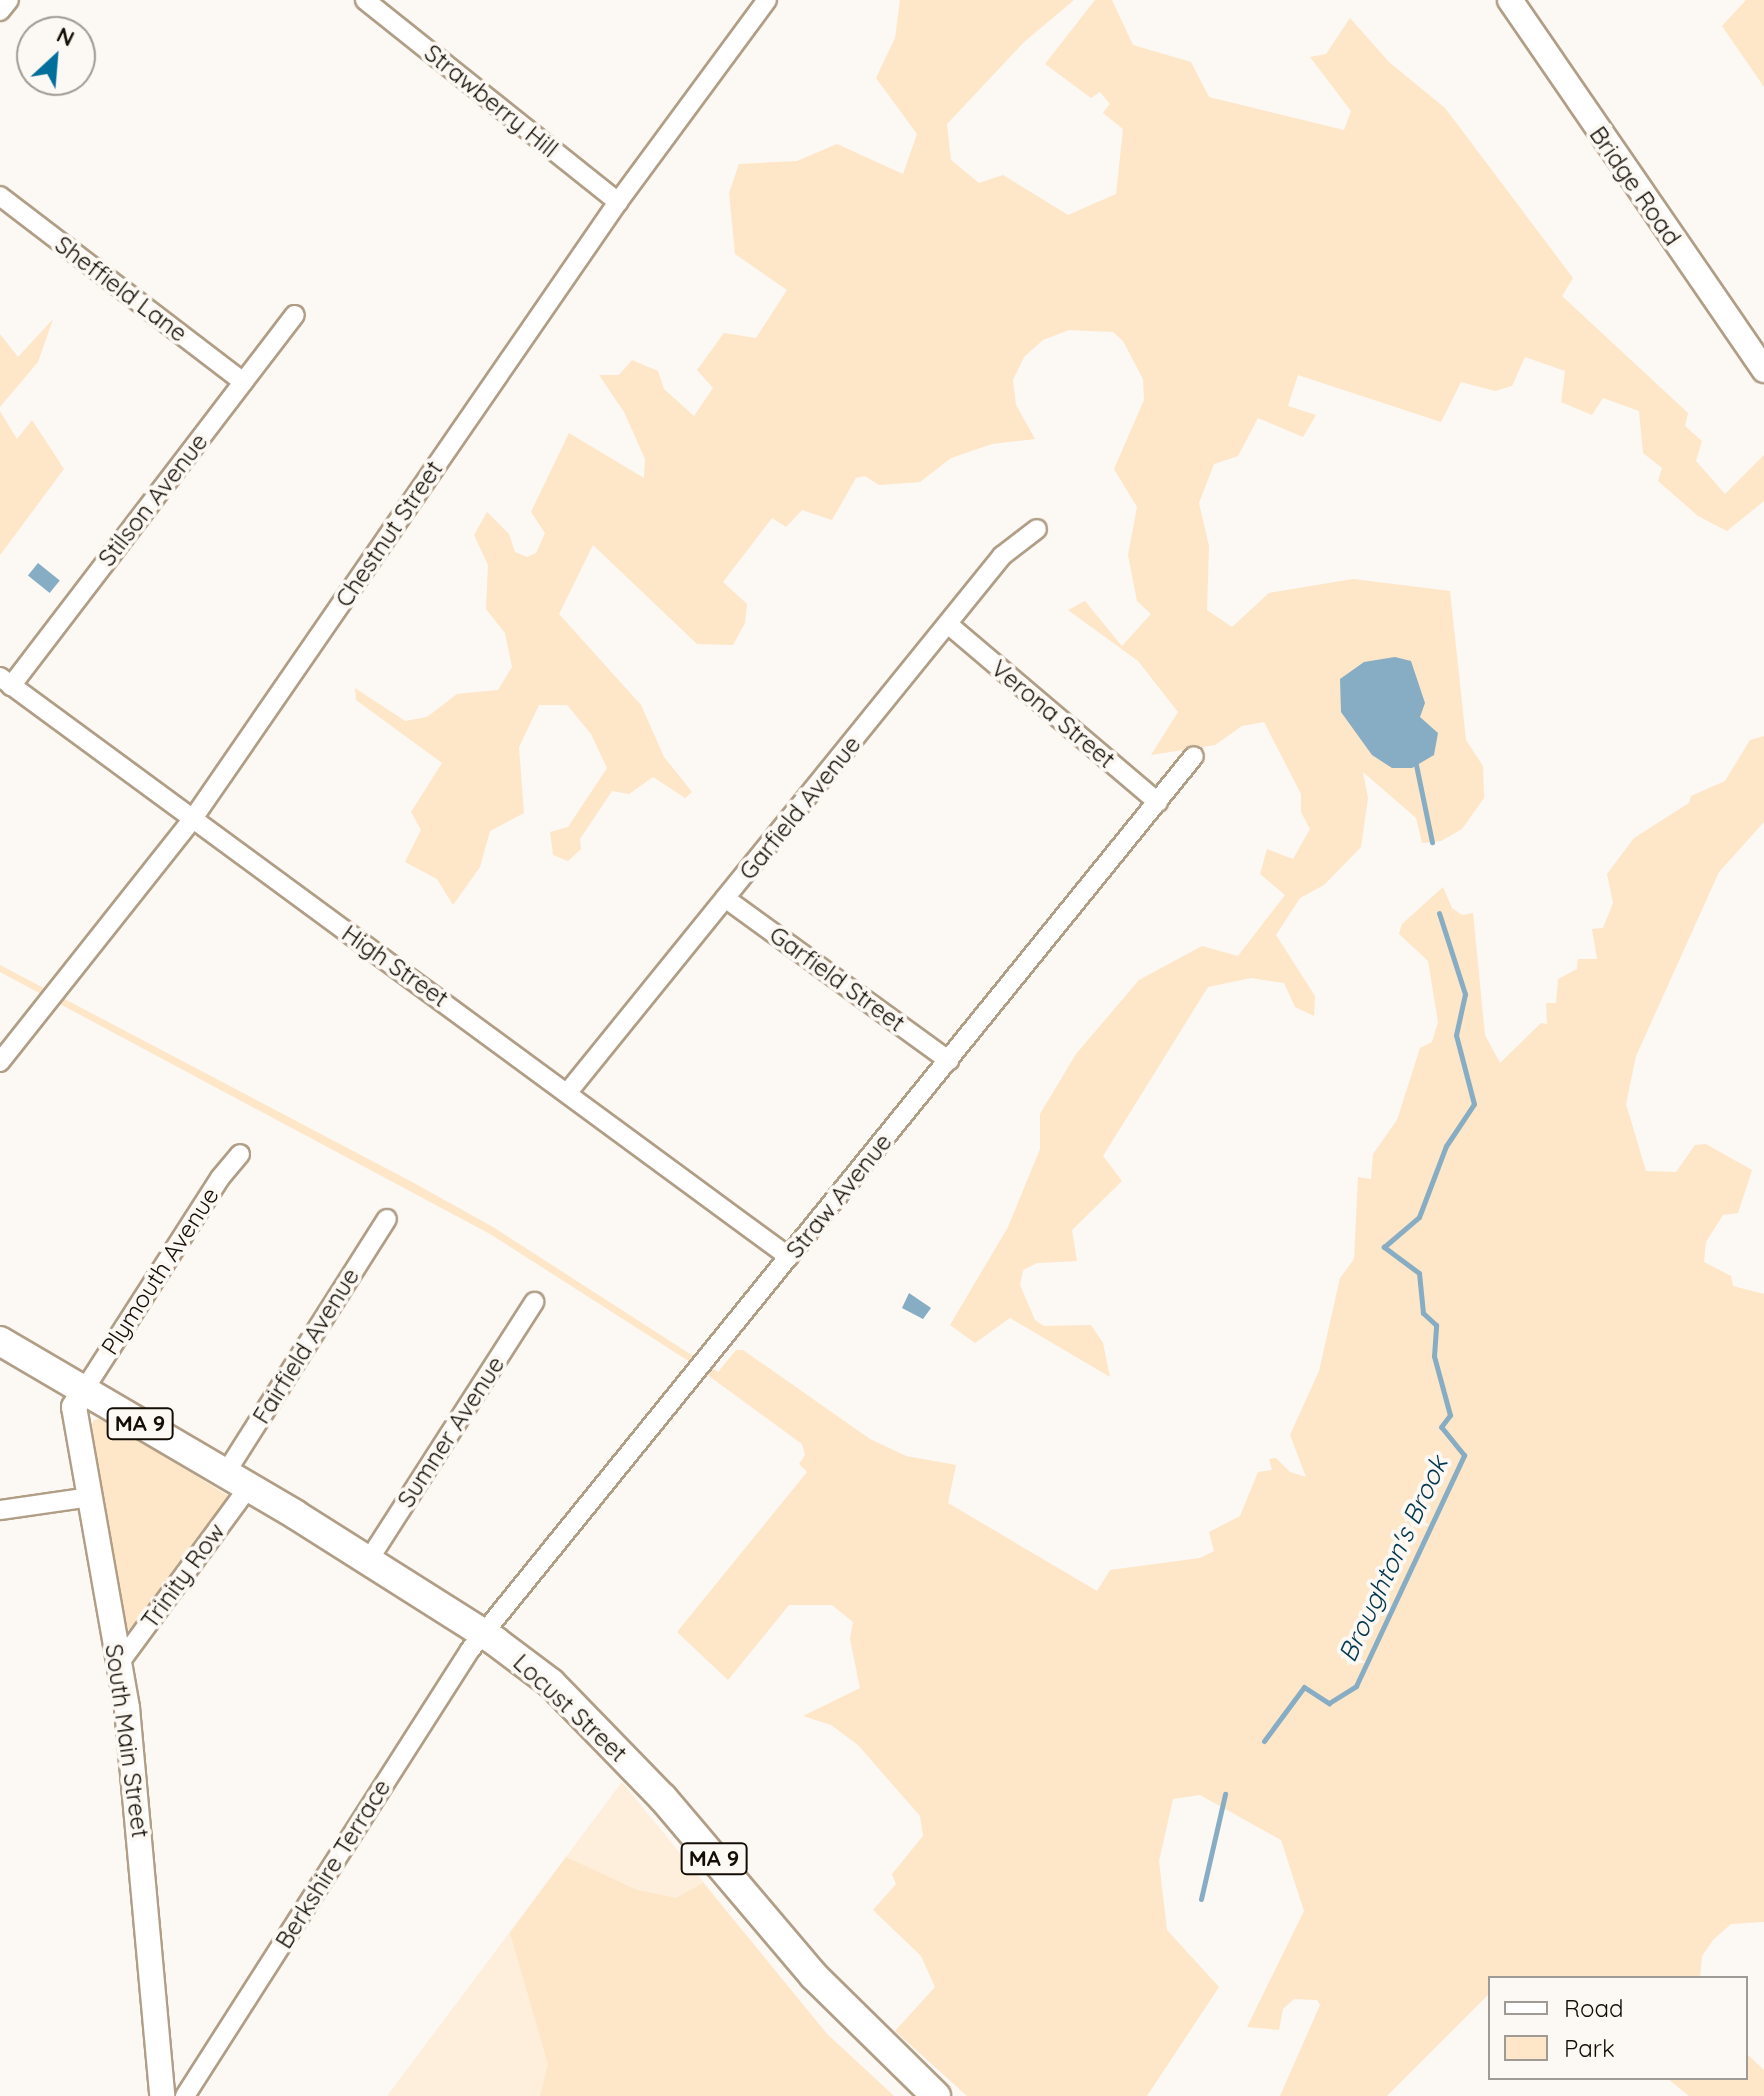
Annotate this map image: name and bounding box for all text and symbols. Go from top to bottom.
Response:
north arrow [16,16,96,96]
text: N [52,20,79,52]
street label: Strawberry Hill [419,38,563,164]
street label: Bridge Road [1583,121,1687,251]
street label: Sheffield Lane [49,230,193,348]
street label: Stilson Avenue [92,428,214,572]
street label: Chestnut Street [330,455,448,613]
street label: Verona Street [985,654,1121,774]
street label: Garfield Avenue [733,730,867,886]
street label: High Street [336,919,454,1013]
street label: Garfield Street [764,920,910,1038]
street label: Straw Avenue [780,1128,898,1264]
street label: Plymouth Avenue [95,1182,225,1360]
street label: Fairfield Avenue [247,1263,365,1429]
street label: Sumner Avenue [391,1351,511,1513]
road number: MA 9 [106,1406,174,1442]
water label: Broughton's Brook [1332,1451,1454,1667]
street label: Trinity Row [135,1518,231,1634]
street label: South Main Street [99,1642,155,1840]
street label: Locust Street [507,1648,633,1768]
street label: Berkshire Terrace [269,1774,397,1954]
road number: MA 9 [680,1841,748,1877]
legend [1488,1976,1748,2080]
text: Road [1564,1993,1624,2023]
text: Park [1564,2033,1615,2063]

